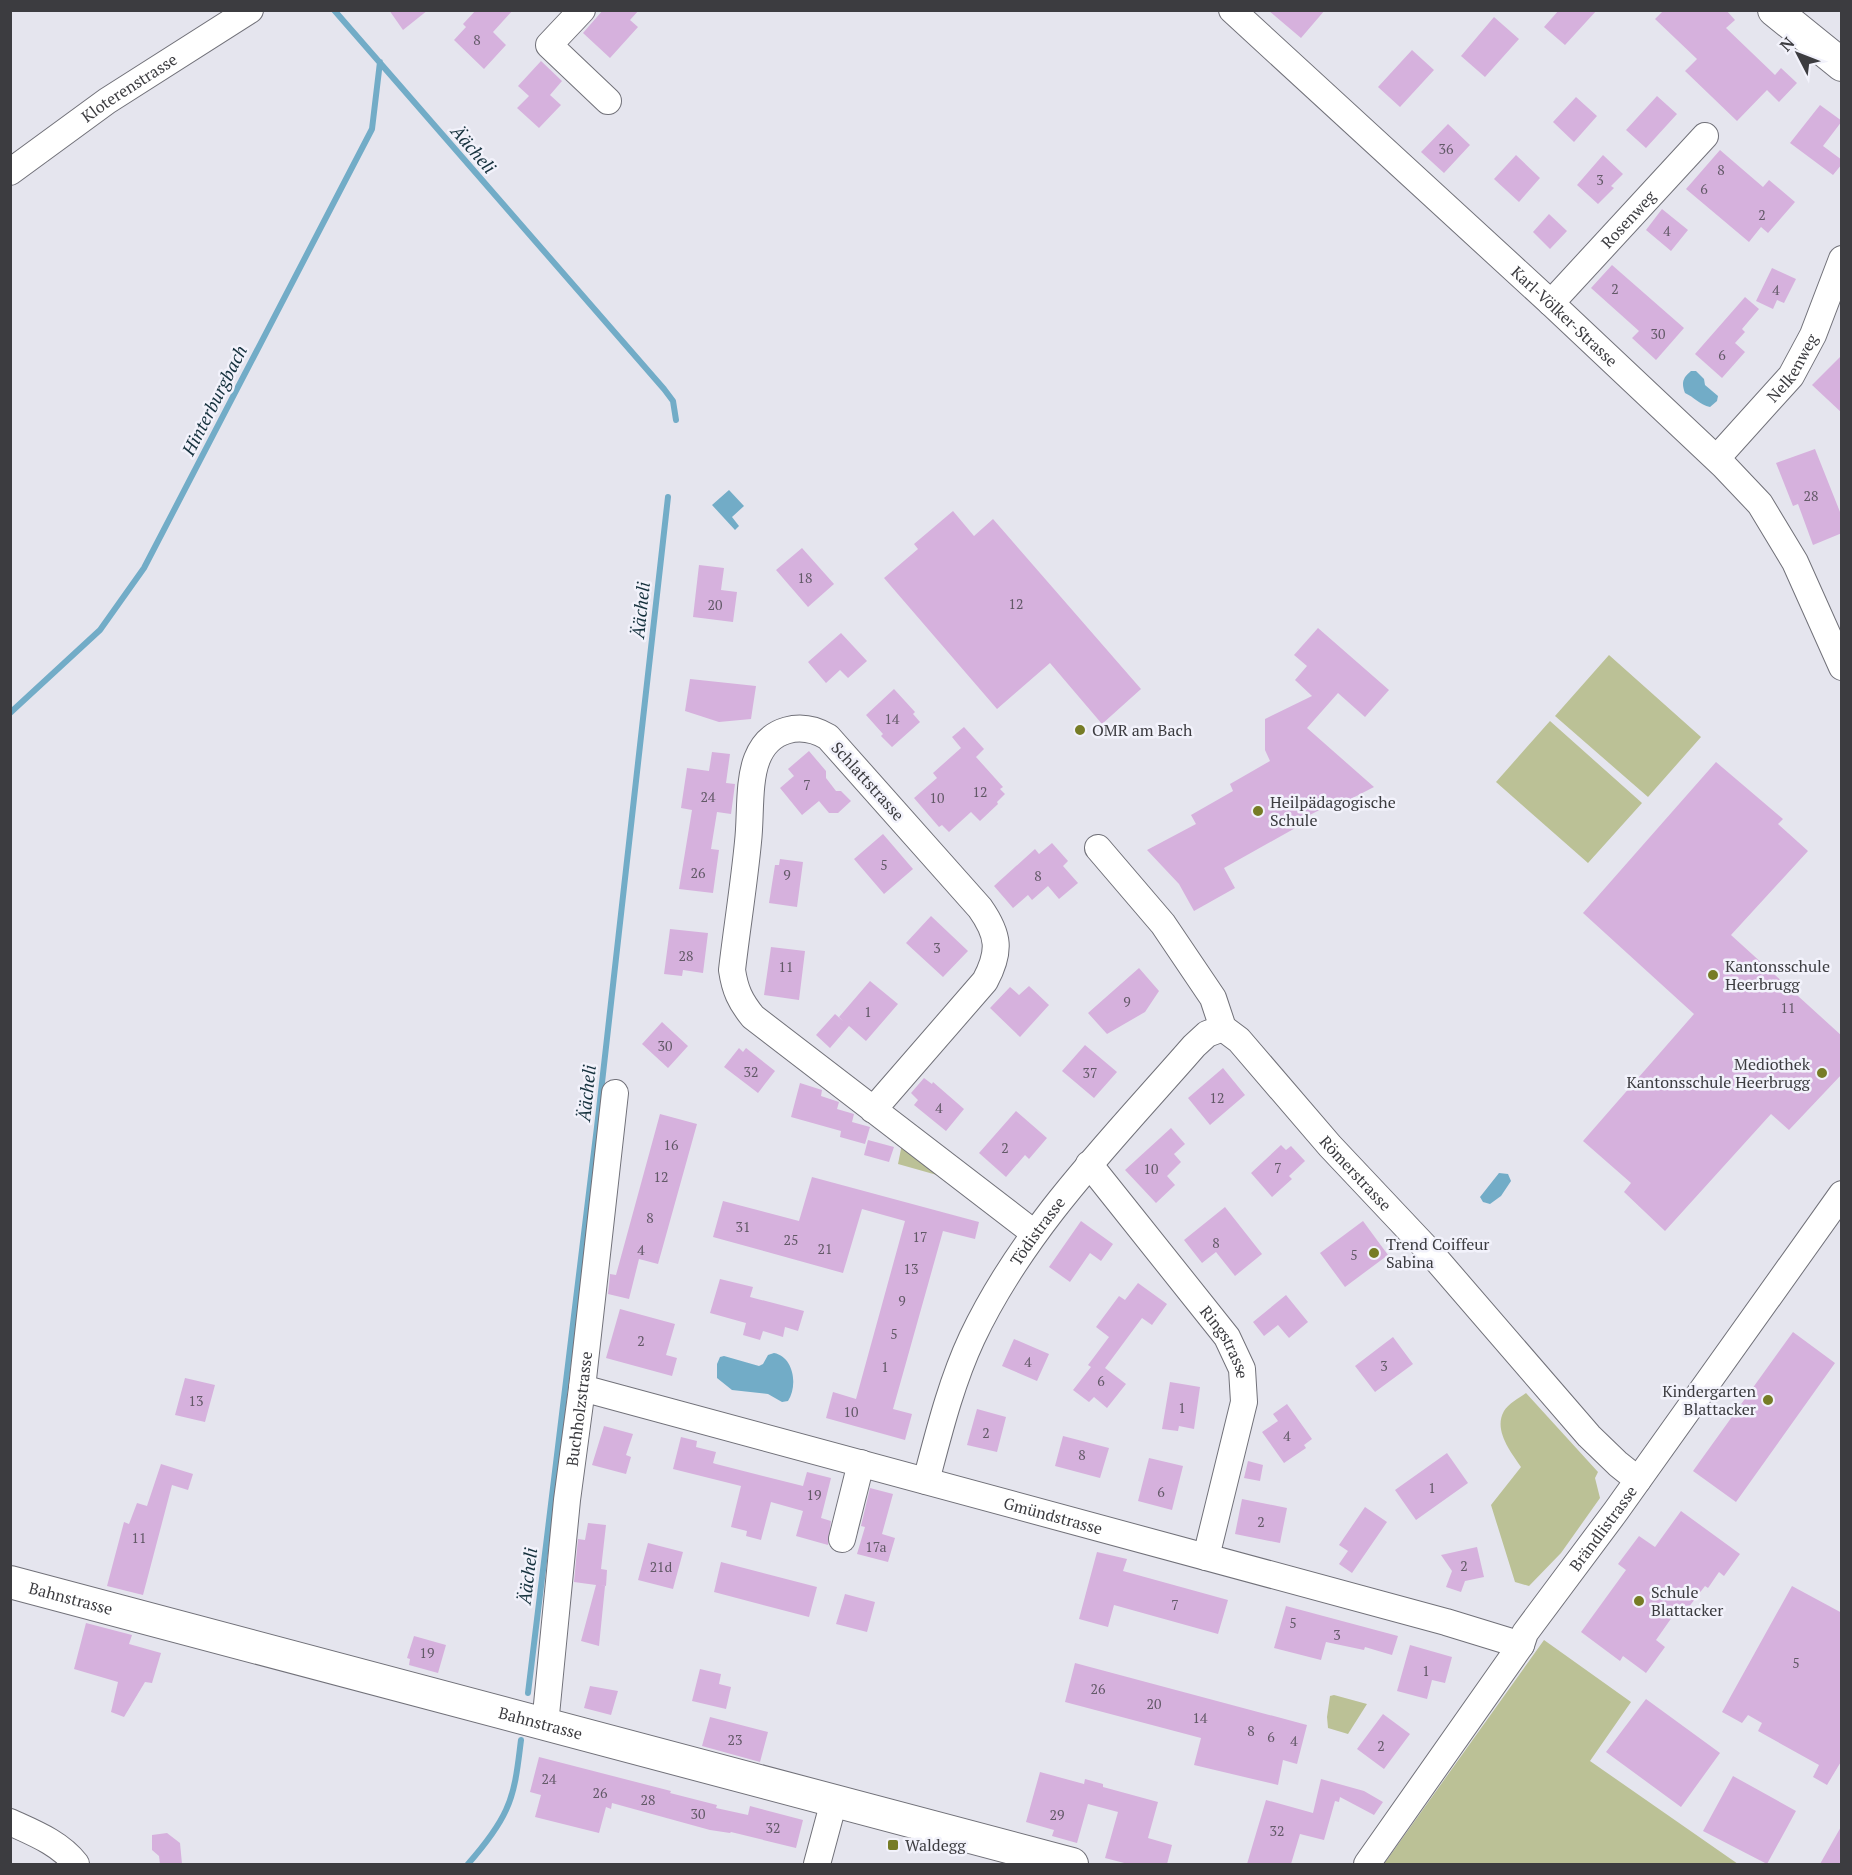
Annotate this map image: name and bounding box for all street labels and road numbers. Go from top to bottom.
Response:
street label: Kloterenstrasse [77,48,181,127]
street label: Rosenweg [1596,185,1661,253]
street label: Karl-Völker-Strasse [1507,261,1623,371]
street label: Nelkenweg [1762,329,1823,407]
street label: Schlattstrasse [827,737,909,825]
street label: Römerstrasse [1315,1131,1397,1216]
street label: Tödistrasse [1005,1192,1070,1270]
street label: Ringstrasse [1195,1301,1254,1379]
street label: Buchholzstrasse [561,1350,597,1468]
street label: Brändlistrasse [1564,1481,1642,1575]
street label: Gmündstrasse [1001,1492,1105,1539]
street label: Bahnstrasse [27,1577,115,1620]
street label: Bahnstrasse [496,1701,585,1745]

